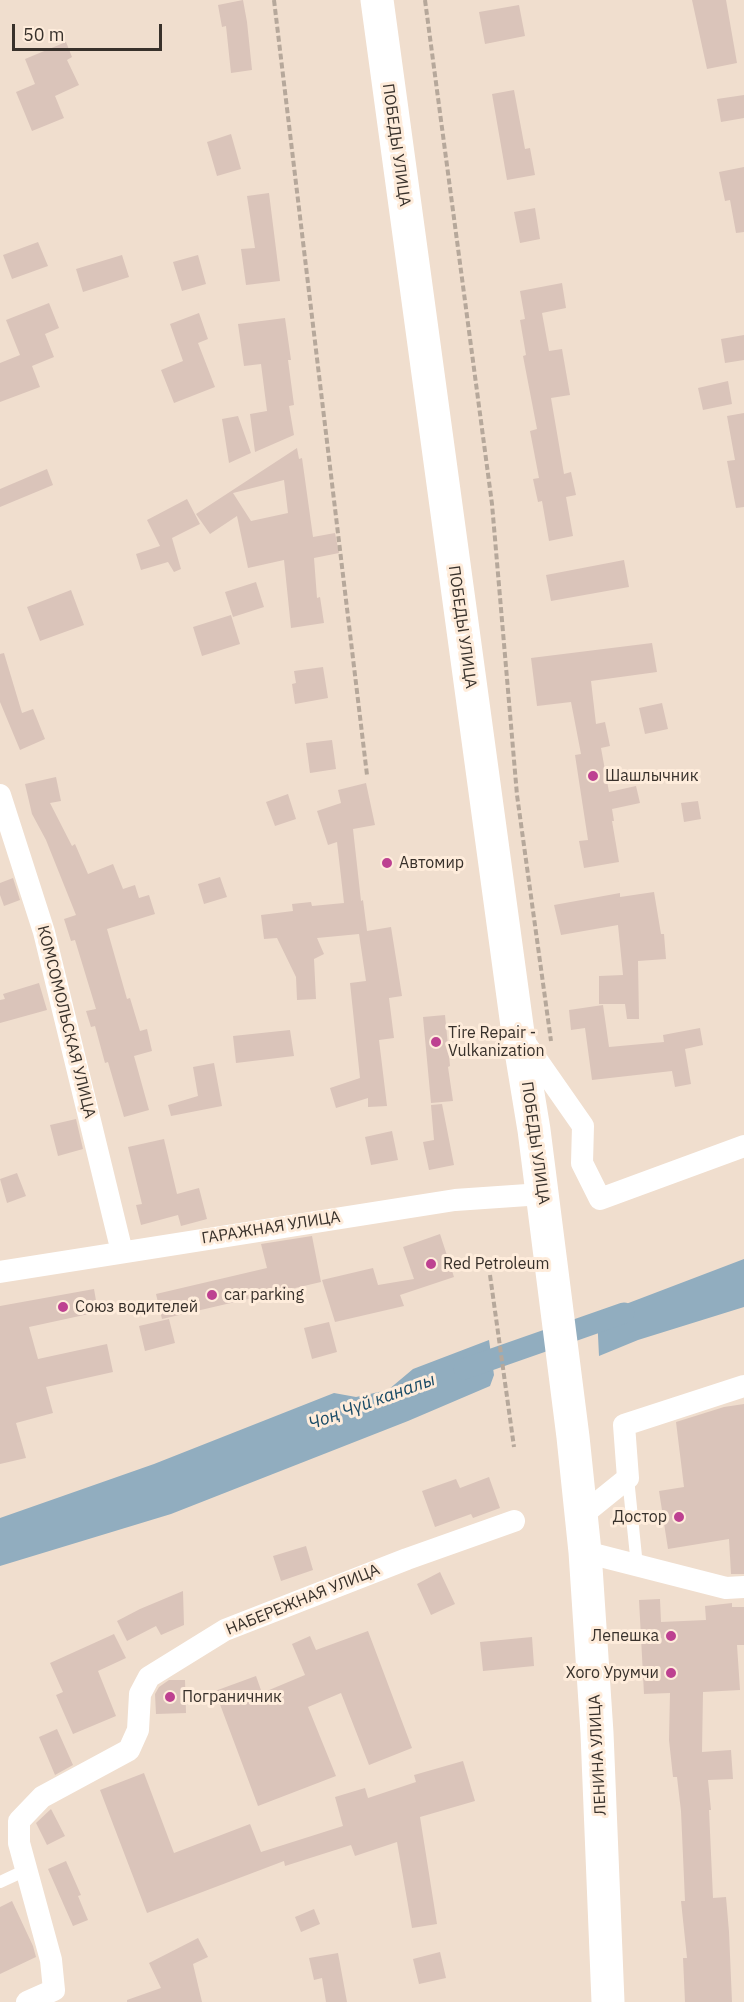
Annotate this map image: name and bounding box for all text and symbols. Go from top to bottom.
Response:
scale bar [15,12,165,50]
text: 50 m [23,23,65,46]
street label: ПОБЕДЫ УЛИЦА [378,82,414,208]
street label: ПОБЕДЫ УЛИЦА [444,564,480,690]
place label: Шашлычник [605,766,698,786]
marker: Шашлычник [586,769,600,783]
place label: Автомир [399,853,464,873]
marker: Автомир [380,856,394,870]
street label: КОМСОМОЛЬСКАЯ УЛИЦА [33,923,99,1121]
place label: Tire Repair - Vulkanization [448,1023,544,1061]
marker: Tire Repair - Vulkanization [429,1035,443,1049]
street label: ПОБЕДЫ УЛИЦА [517,1080,553,1206]
street label: ГАРАЖНАЯ УЛИЦА [200,1208,342,1248]
place label: Red Petroleum [443,1254,550,1274]
marker: Red Petroleum [424,1257,438,1271]
place label: car parking [224,1285,304,1305]
marker: car parking [205,1288,219,1302]
place label: Союз водителей [75,1297,198,1317]
marker: Союз водителей [56,1300,70,1314]
water label: Чоң Чүй каналы [306,1369,438,1435]
place label: Достор [613,1507,667,1527]
marker: Достор [672,1510,686,1524]
street label: НАБЕРЕЖНАЯ УЛИЦА [223,1560,383,1640]
place label: Лепешка [591,1626,659,1646]
marker: Лепешка [664,1629,678,1643]
place label: Хого Урумчи [566,1663,659,1683]
marker: Хого Урумчи [664,1666,678,1680]
place label: Пограничник [182,1687,282,1707]
marker: Пограничник [163,1690,177,1704]
street label: ЛЕНИНА УЛИЦА [585,1694,611,1816]

